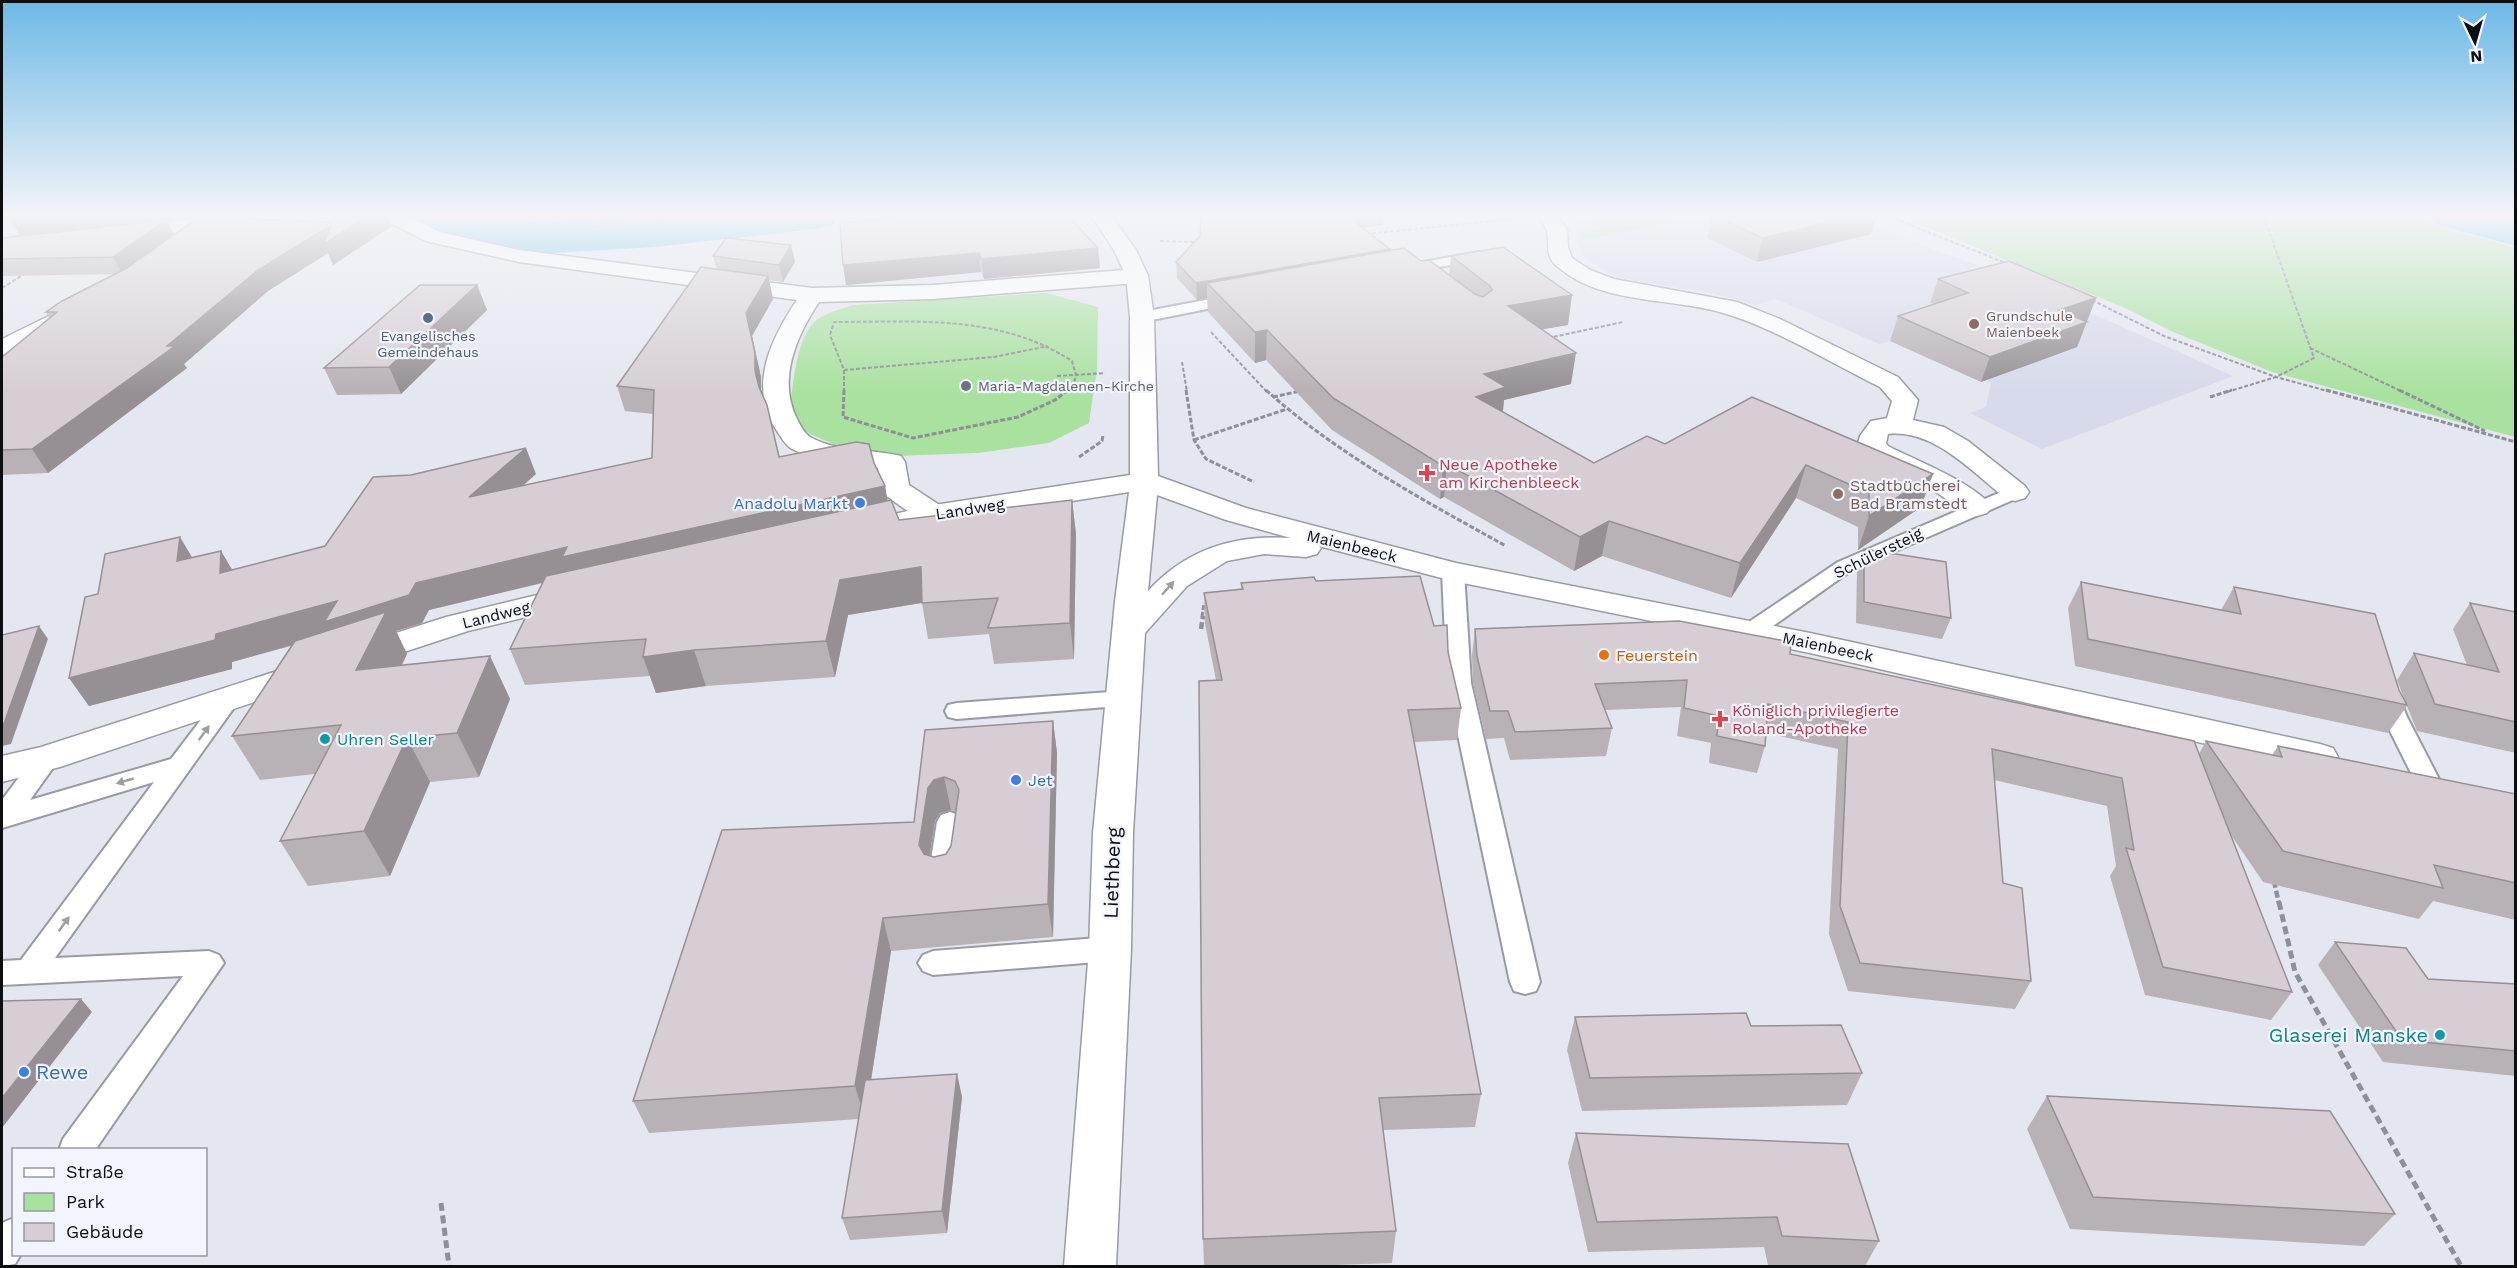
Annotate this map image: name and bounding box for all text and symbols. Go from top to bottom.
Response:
north arrow [2445,12,2505,72]
text: N [2470,46,2483,66]
place label: Grundschule Maienbeek [1986,308,2073,340]
marker: Evangelisches Gemeindehaus [421,311,435,325]
marker: Grundschule Maienbeek [1967,317,1981,331]
place label: Evangelisches Gemeindehaus [377,328,479,360]
place label: Maria-Magdalenen-Kirche [978,378,1154,394]
marker: Maria-Magdalenen-Kirche [959,379,973,393]
place label: Neue Apotheke am Kirchenbleeck [1439,455,1579,492]
marker: Neue Apotheke am Kirchenbleeck [1420,466,1434,480]
place label: Stadtbücherei Bad Bramstedt [1850,476,1967,513]
marker: Stadtbücherei Bad Bramstedt [1831,487,1845,501]
place label: Anadolu Markt [734,494,848,513]
street label: Landweg [934,494,1006,524]
marker: Anadolu Markt [853,496,867,510]
street label: Schülersteig [1830,523,1926,583]
street label: Maienbeeck [1305,526,1399,566]
one-way arrow [1161,580,1175,595]
street label: Landweg [460,597,532,633]
street label: Maienbeeck [1781,628,1875,666]
place label: Feuerstein [1616,646,1698,665]
marker: Feuerstein [1597,648,1611,662]
place label: Königlich privilegierte Roland-Apotheke [1732,701,1899,738]
marker: Königlich privilegierte Roland-Apotheke [1713,712,1727,726]
one-way arrow [198,726,210,742]
place label: Uhren Seller [337,730,435,749]
marker: Uhren Seller [318,732,332,746]
place label: Jet [1028,771,1053,790]
marker: Jet [1009,773,1023,787]
one-way arrow [116,777,134,786]
street label: Liethberg [1098,826,1126,919]
one-way arrow [58,917,70,933]
place label: Glaserei Manske [2269,1023,2428,1047]
marker: Glaserei Manske [2433,1028,2447,1042]
place label: Rewe [36,1060,88,1084]
marker: Rewe [17,1065,31,1079]
legend [12,1148,207,1256]
text: Straße [66,1161,124,1182]
text: Park [66,1191,105,1212]
text: Gebäude [66,1221,144,1242]

